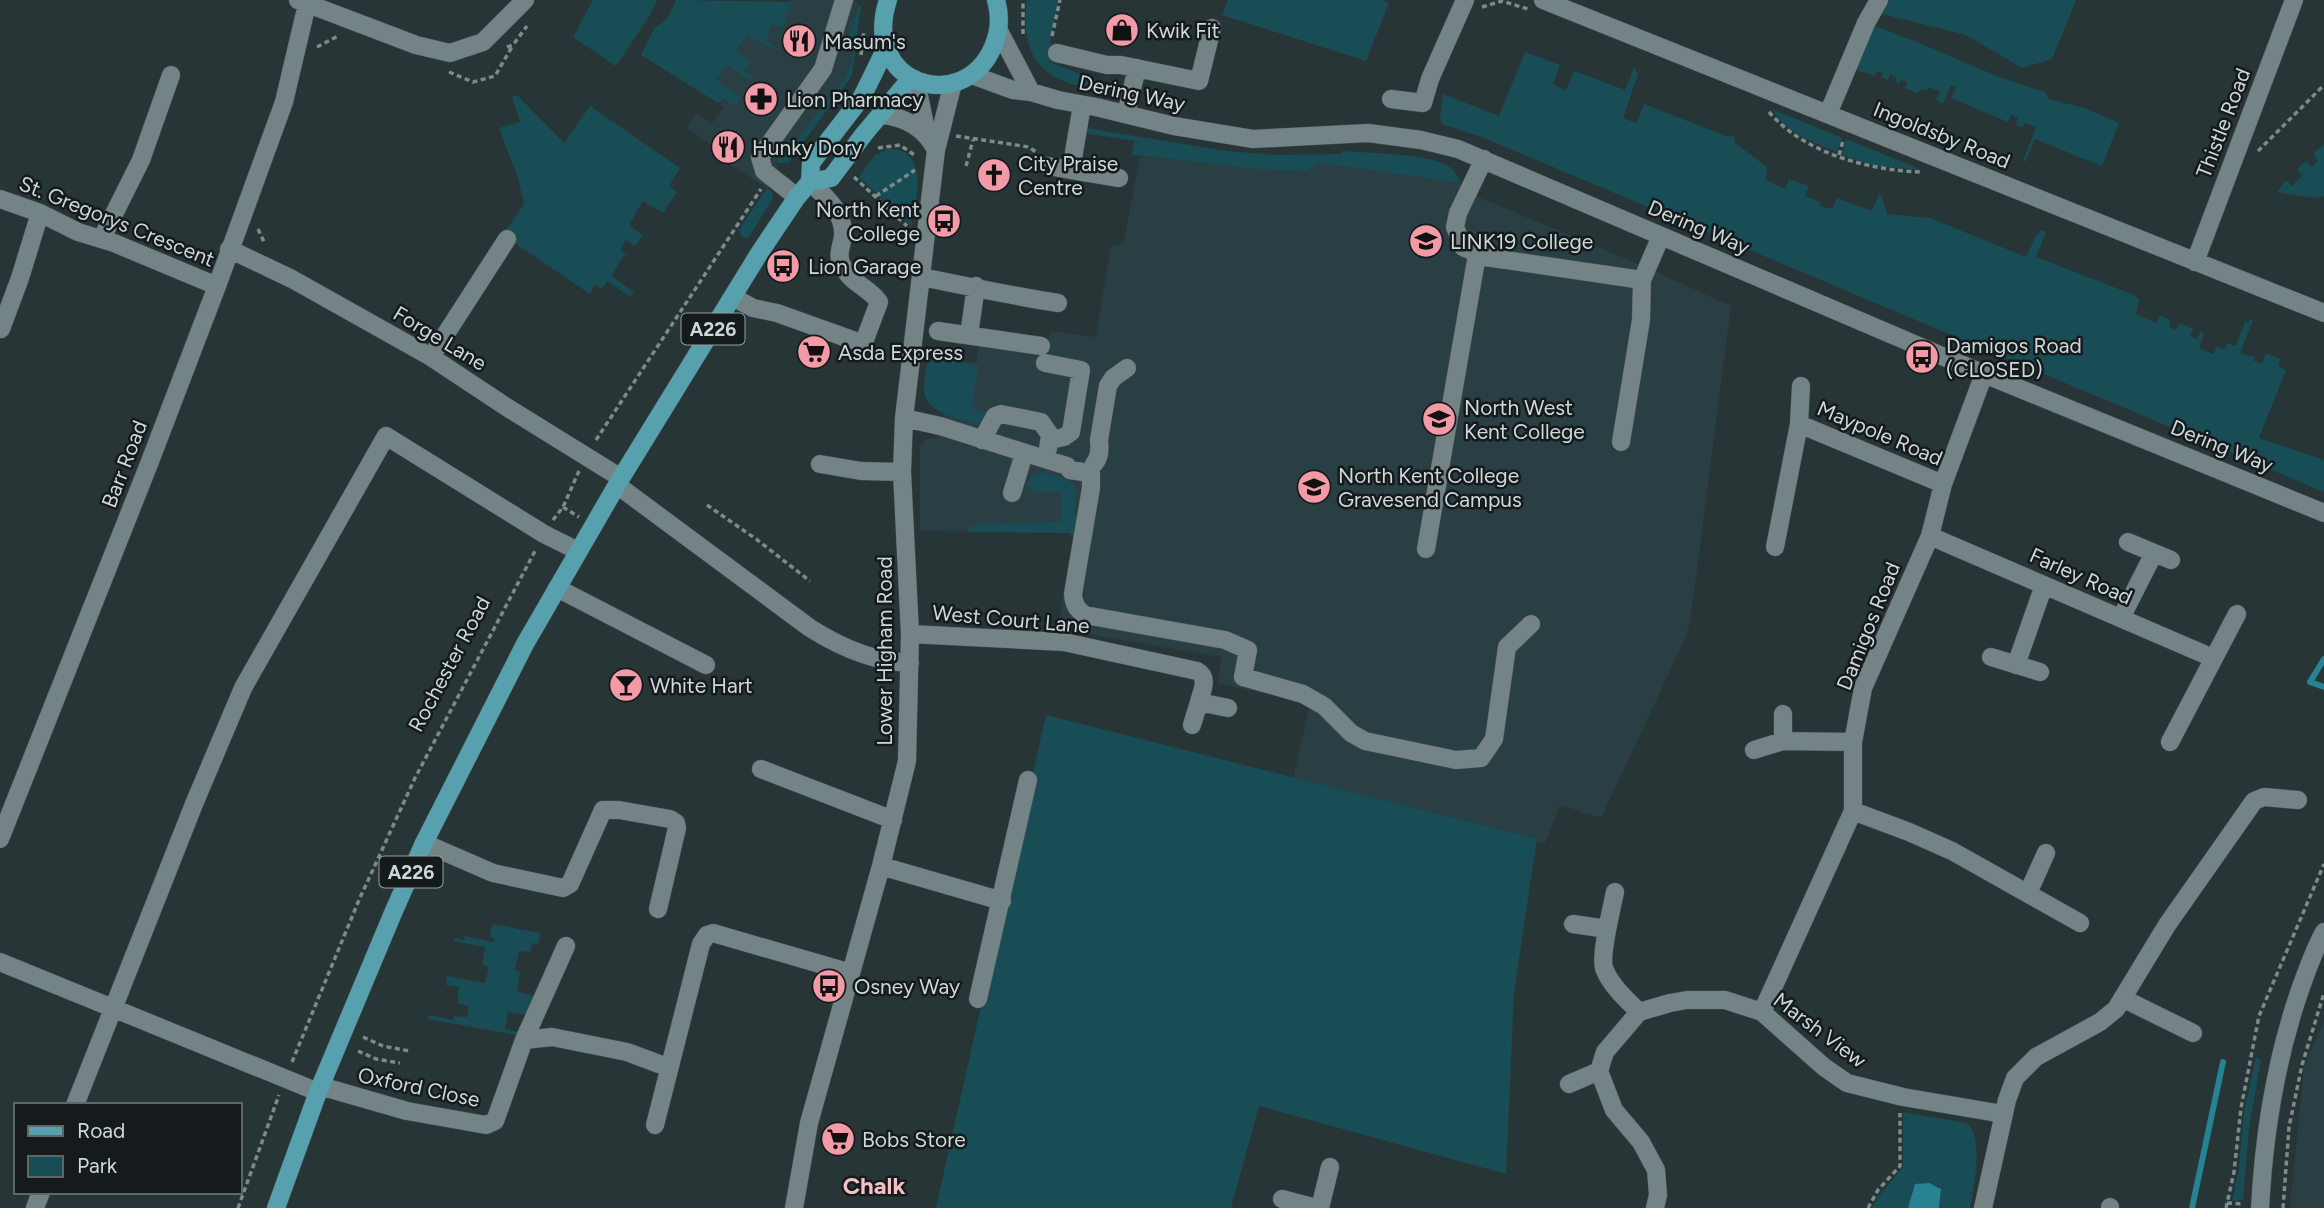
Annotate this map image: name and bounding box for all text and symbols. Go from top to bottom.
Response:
shop icon: Kwik Fit [1103,11,1141,49]
place label: Kwik Fit [1146,18,1220,43]
restaurant icon: Masum's [780,22,818,60]
place label: Masum's [824,29,906,54]
street label: Thistle Road [2191,65,2255,181]
street label: Dering Way [1077,70,1187,116]
pharmacy icon: Lion Pharmacy [742,80,780,118]
place label: Lion Pharmacy [786,87,923,112]
street label: Ingoldsby Road [1870,96,2014,174]
restaurant icon: Hunky Dory [709,128,747,166]
place label: Hunky Dory [752,135,862,160]
place label: City Praise Centre [1018,151,1118,200]
church icon: City Praise Centre [975,156,1013,194]
street label: St. Gregorys Crescent [16,170,218,272]
street label: Dering Way [1644,194,1754,260]
place label: North Kent College [816,197,920,246]
bus stop icon: North Kent College [925,202,963,240]
school or university icon: LINK19 College [1407,222,1445,260]
place label: LINK19 College [1450,229,1593,254]
bus stop icon: Lion Garage [764,247,802,285]
place label: Lion Garage [808,254,921,279]
street label: Forge Lane [389,300,491,376]
road number: A226 [682,314,744,344]
supermarket icon: Asda Express [795,333,833,371]
place label: Damigos Road (CLOSED) [1946,333,2082,382]
bus stop icon: Damigos Road (CLOSED) [1903,338,1941,376]
place label: Asda Express [838,340,963,365]
place label: North West Kent College [1464,395,1585,444]
street label: Maypole Road [1814,395,1946,471]
school or university icon: North West Kent College [1420,400,1458,438]
street label: Dering Way [2167,414,2277,478]
street label: Barr Road [96,417,152,511]
place label: North Kent College Gravesend Campus [1338,463,1522,512]
school or university icon: North Kent College Gravesend Campus [1295,468,1333,506]
street label: Farley Road [2026,542,2136,610]
street label: Lower Higham Road [872,556,897,746]
street label: Damigos Road [1831,558,1905,694]
street label: Rochester Road [403,592,495,736]
street label: West Court Lane [931,600,1091,638]
bar icon: White Hart [607,666,645,704]
place label: White Hart [650,673,753,698]
road number: A226 [380,856,442,888]
bus stop icon: Osney Way [810,967,848,1005]
place label: Osney Way [854,974,960,999]
street label: Marsh View [1769,987,1872,1073]
street label: Oxford Close [356,1062,482,1112]
legend [14,1103,242,1194]
text: Road [77,1118,125,1143]
supermarket icon: Bobs Store [819,1120,857,1158]
place label: Bobs Store [862,1127,966,1152]
text: Park [77,1153,118,1178]
district label: Chalk [843,1171,905,1200]

